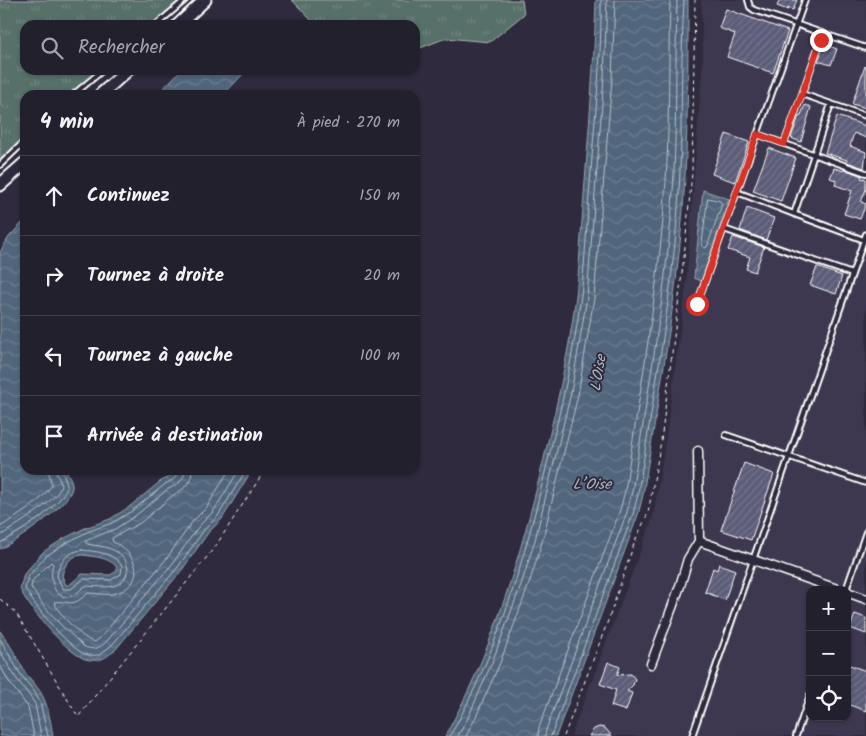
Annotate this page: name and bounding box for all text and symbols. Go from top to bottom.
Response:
search box [20,20,420,75]
route end [810,29,833,52]
text: Rechercher [78,33,165,63]
icon: search [38,34,66,62]
text: 4 min [40,106,94,139]
text: À pied · 270 m [297,110,400,135]
text: Continuez [87,181,170,211]
icon: ahead [40,182,68,210]
text: 150 m [359,183,400,208]
text: Tournez à droite [87,261,224,291]
icon: right [40,262,68,290]
text: 20 m [364,263,400,288]
route start [686,293,709,316]
text: Tournez à gauche [87,341,233,371]
icon: left [40,342,68,370]
text: 100 m [360,343,400,368]
water label: L'Oise [584,352,614,393]
text: Arrivée à destination [87,421,263,451]
icon: arrive [40,422,68,450]
water label: L’Oise [573,473,612,497]
map controls [806,586,851,721]
button: + [806,586,851,631]
button: − [806,631,851,676]
button: locate [806,676,851,721]

